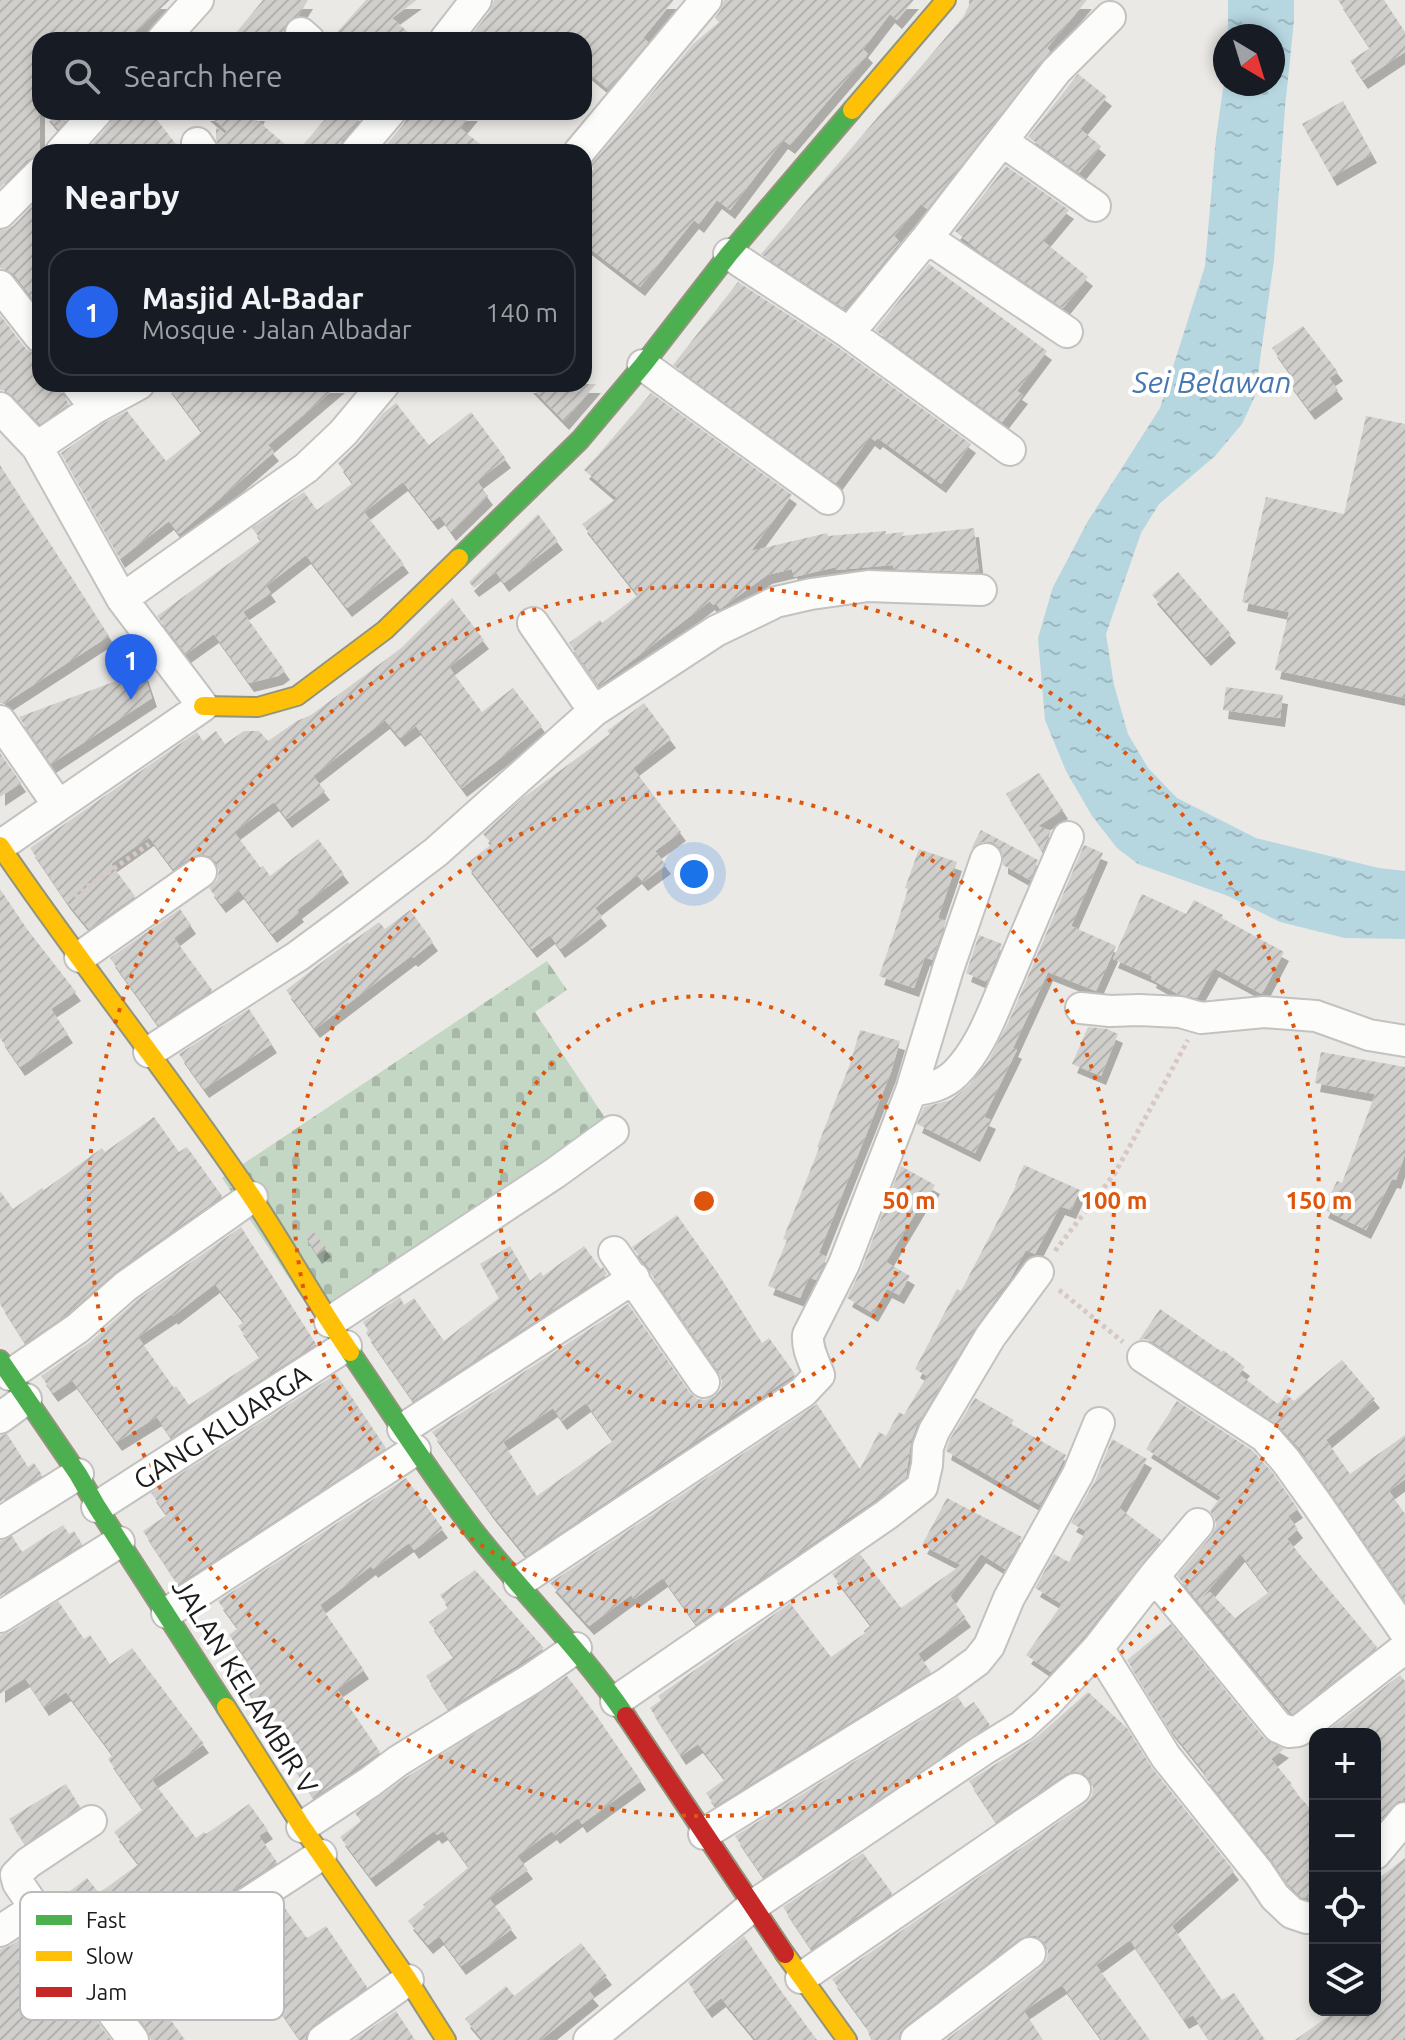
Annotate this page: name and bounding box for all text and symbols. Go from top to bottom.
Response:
north arrow [1213,24,1285,96]
search box [32,32,592,120]
icon: search [60,54,104,98]
text: Search here [124,59,283,93]
text: Nearby [64,177,179,215]
text: Masjid Al-Badar [142,281,364,315]
text: 1 [85,298,99,327]
text: 140 m [486,298,558,327]
text: Mosque · Jalan Albadar [142,315,412,344]
water label: Sei Belawan [1132,365,1291,399]
pin: 1 [105,634,157,700]
your location [674,854,714,894]
centre of rings [690,1187,718,1215]
text: 50 m [882,1187,936,1214]
text: 100 m [1081,1187,1147,1214]
text: 150 m [1286,1187,1352,1214]
street label: GANG KLUARGA [128,1358,316,1495]
street label: JALAN KELAMBIR V [166,1572,325,1799]
map controls [1309,1728,1381,2016]
button: + [1309,1728,1381,1800]
button: − [1309,1800,1381,1872]
button: locate [1309,1872,1381,1944]
legend [20,1892,284,2020]
text: Fast [86,1907,127,1932]
text: Slow [86,1943,133,1968]
button: layers [1309,1944,1381,2016]
text: Jam [86,1979,127,2004]

